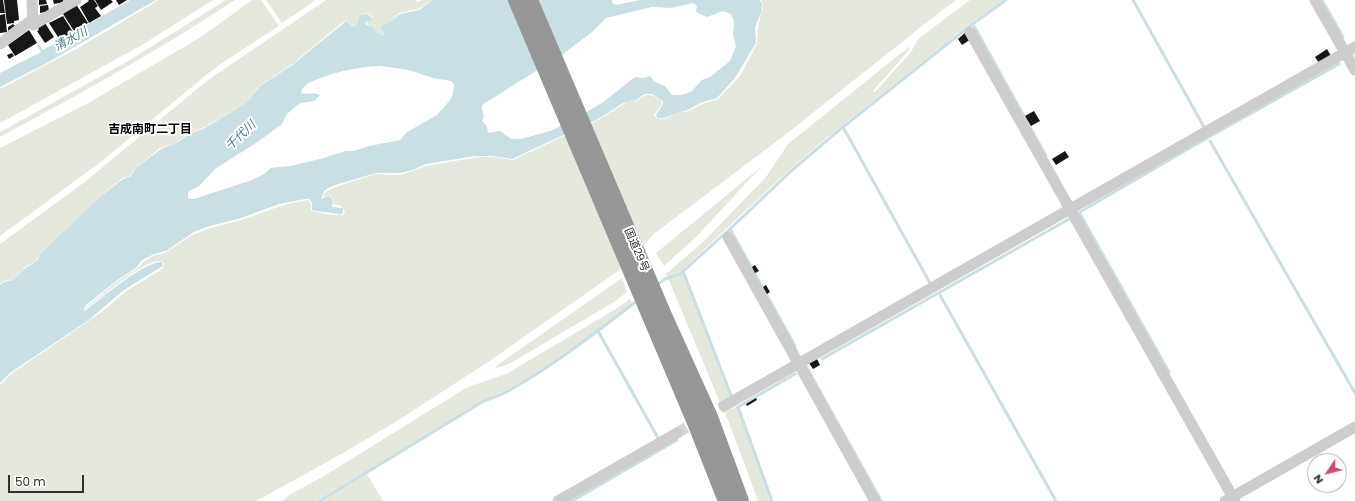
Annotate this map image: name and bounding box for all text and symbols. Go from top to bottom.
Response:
water label: 清水川 [52,25,90,55]
water label: 千代川 [223,118,259,154]
district label: 吉成南町二丁目 [108,123,192,137]
street label: 国道29号 [621,226,651,274]
north arrow [1307,453,1347,493]
scale bar [10,467,86,493]
text: N [1309,471,1327,487]
text: 50 m [15,473,46,490]

